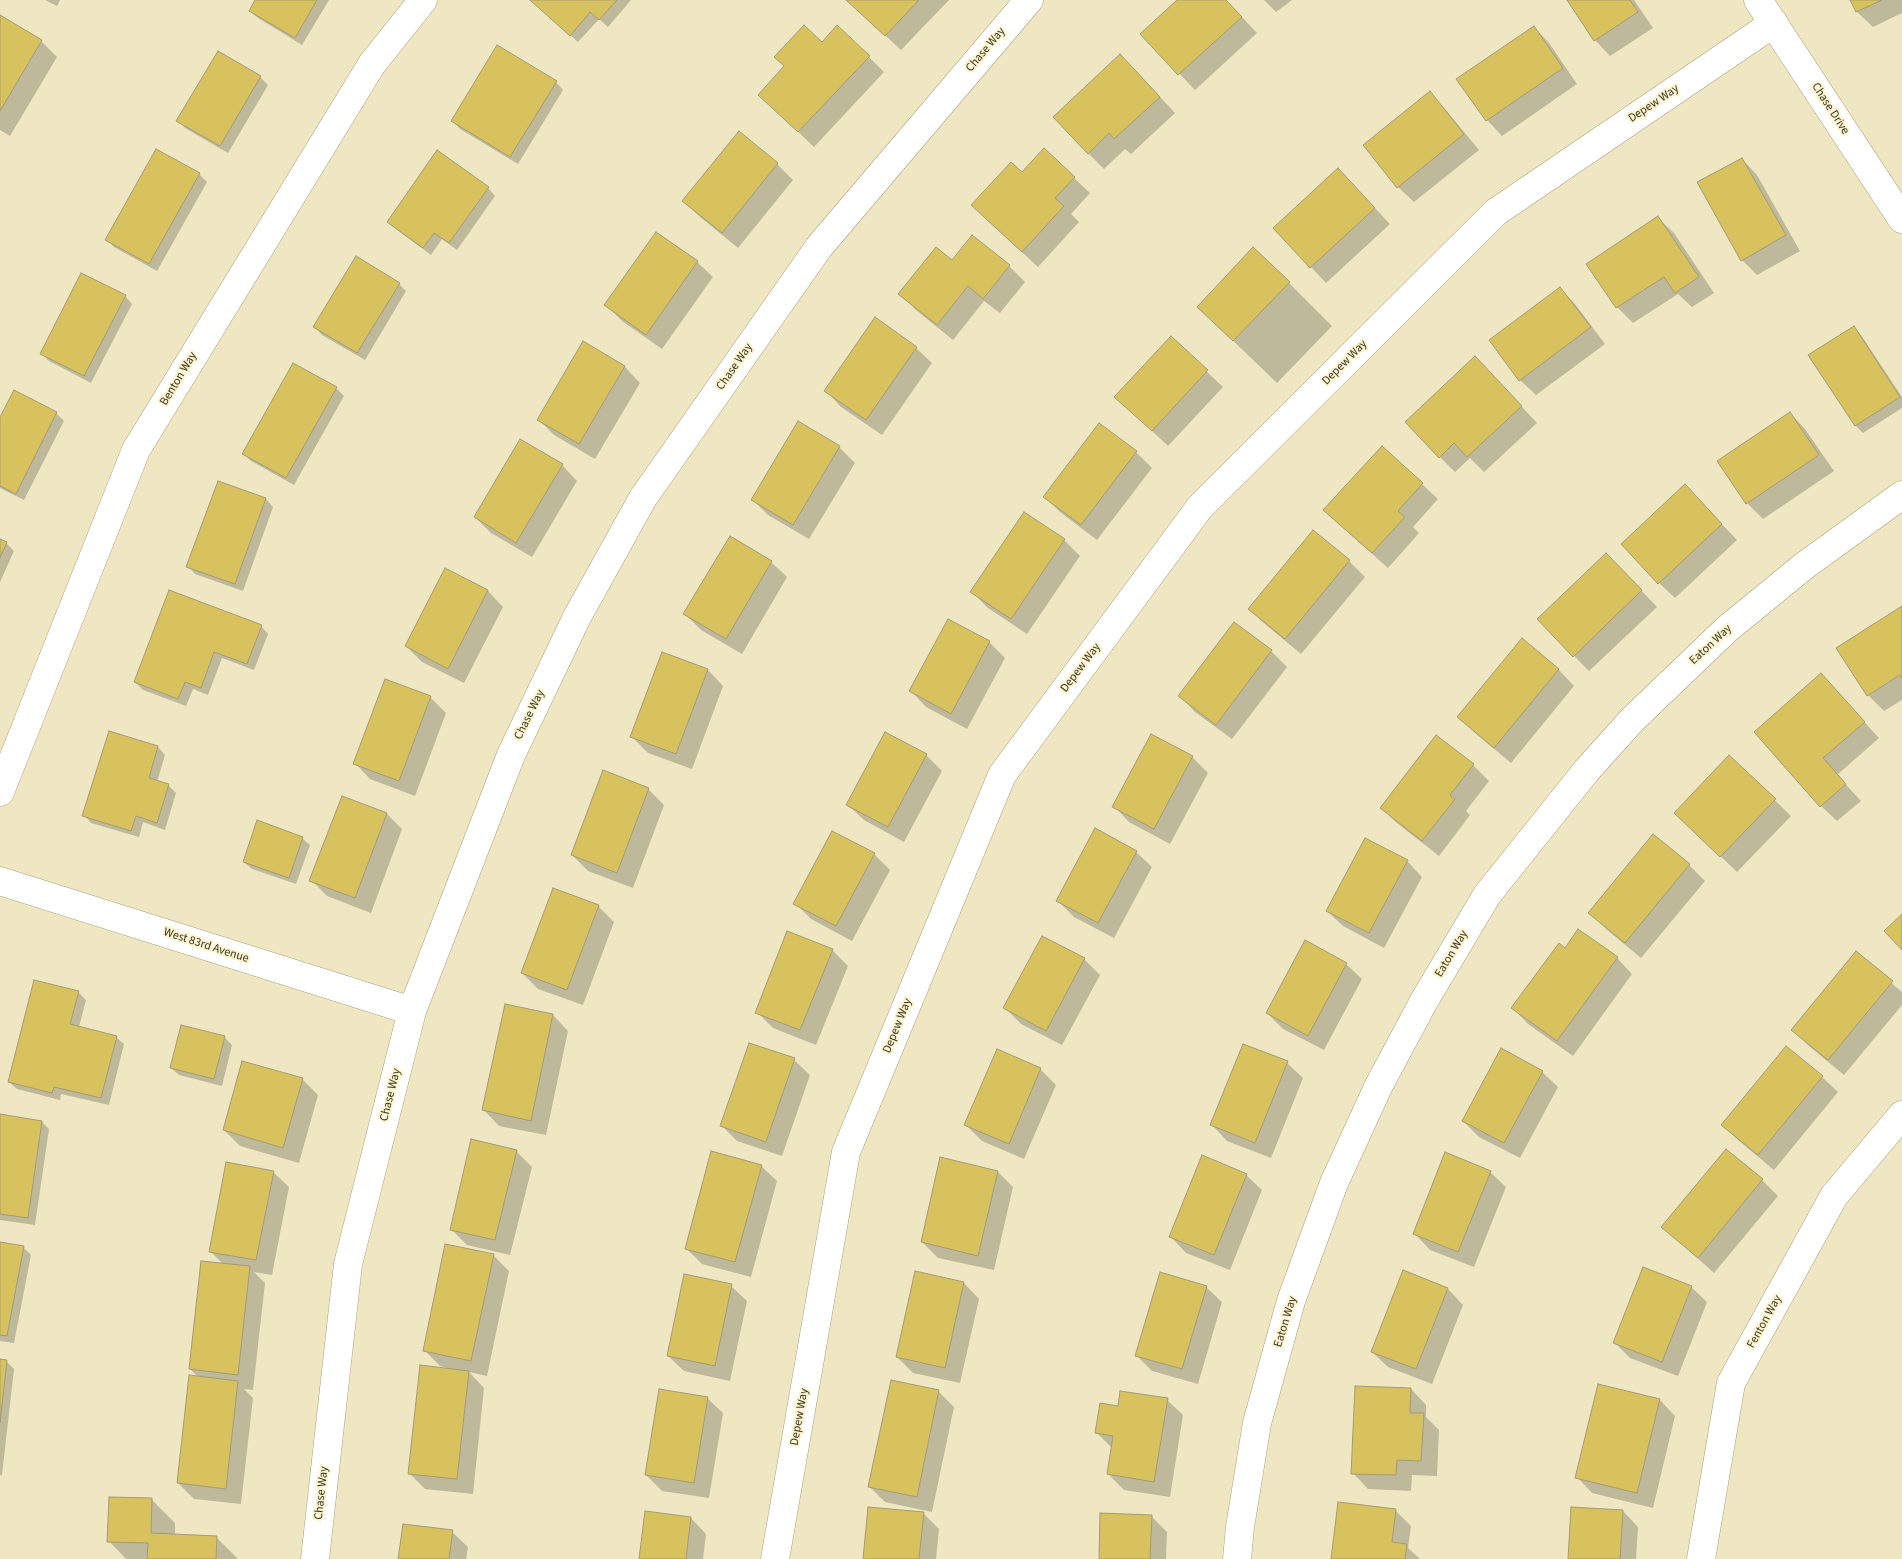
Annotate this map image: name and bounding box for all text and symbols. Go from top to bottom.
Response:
street label: Chase Way [963,25,1009,75]
street label: Chase Drive [1808,80,1852,138]
street label: Depew Way [1626,82,1682,126]
street label: Depew Way [1319,337,1371,389]
street label: Chase Way [714,341,756,393]
street label: Benton Way [157,350,201,408]
street label: Eaton Way [1687,622,1735,668]
street label: Depew Way [1058,641,1104,695]
street label: Chase Way [512,688,548,742]
street label: West 83rd Avenue [162,925,250,967]
street label: Eaton Way [1432,928,1472,980]
street label: Depew Way [880,996,916,1056]
street label: Chase Way [378,1067,404,1123]
street label: Fenton Way [1745,1293,1785,1351]
street label: Eaton Way [1271,1295,1301,1349]
street label: Depew Way [788,1387,812,1447]
street label: Chase Way [312,1466,332,1520]

